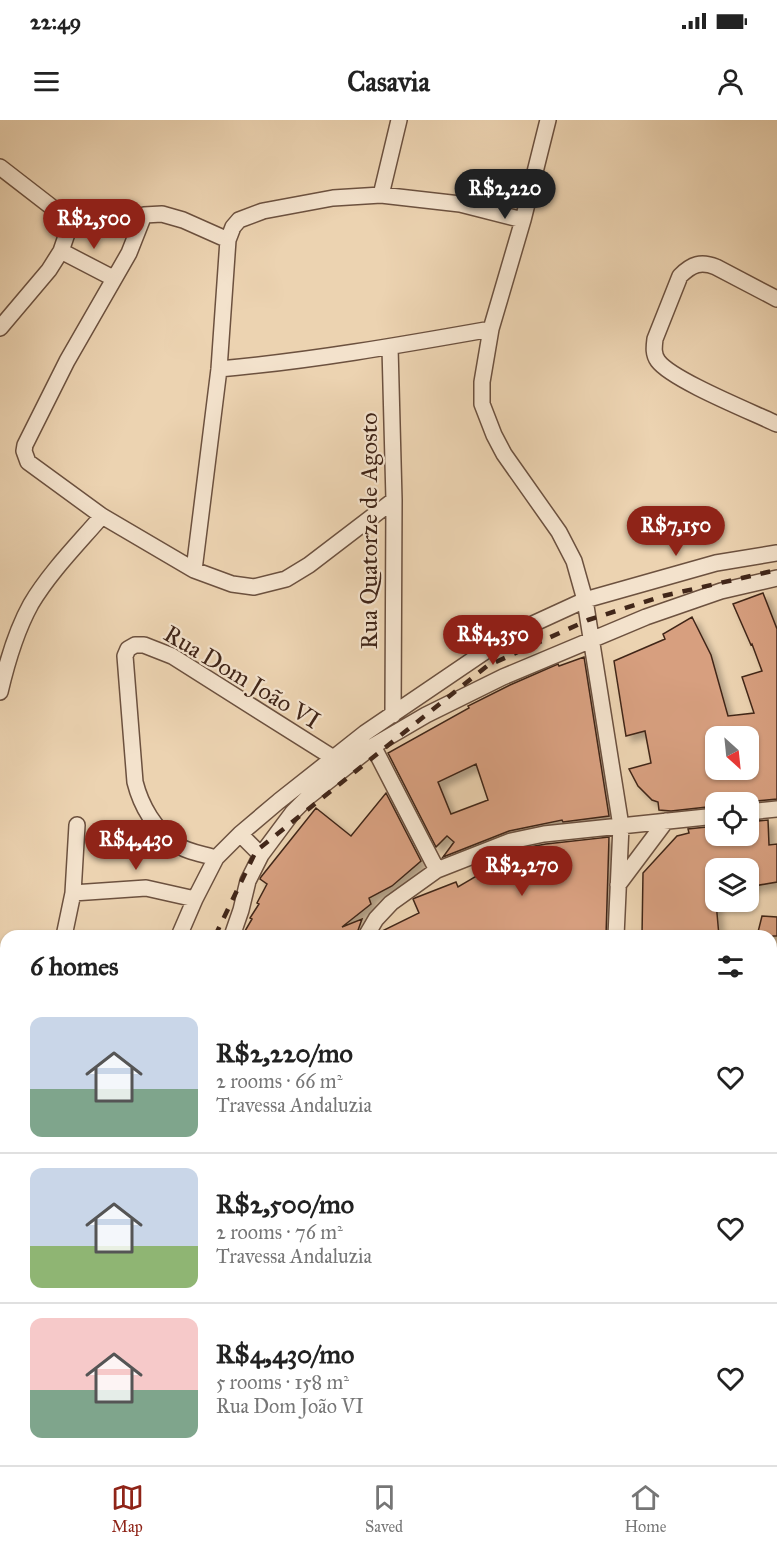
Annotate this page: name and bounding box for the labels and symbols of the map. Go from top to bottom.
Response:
pin: R$2,220 [450,169,560,220]
pin: R$2,500 [39,199,149,250]
street label: Rua Quatorze de Agosto [354,413,384,650]
pin: R$7,150 [621,506,731,557]
pin: R$4,350 [438,615,548,666]
street label: Rua Dom João VI [158,618,326,736]
north arrow [705,726,759,780]
pin: R$4,430 [81,820,191,871]
pin: R$2,270 [467,846,577,897]

